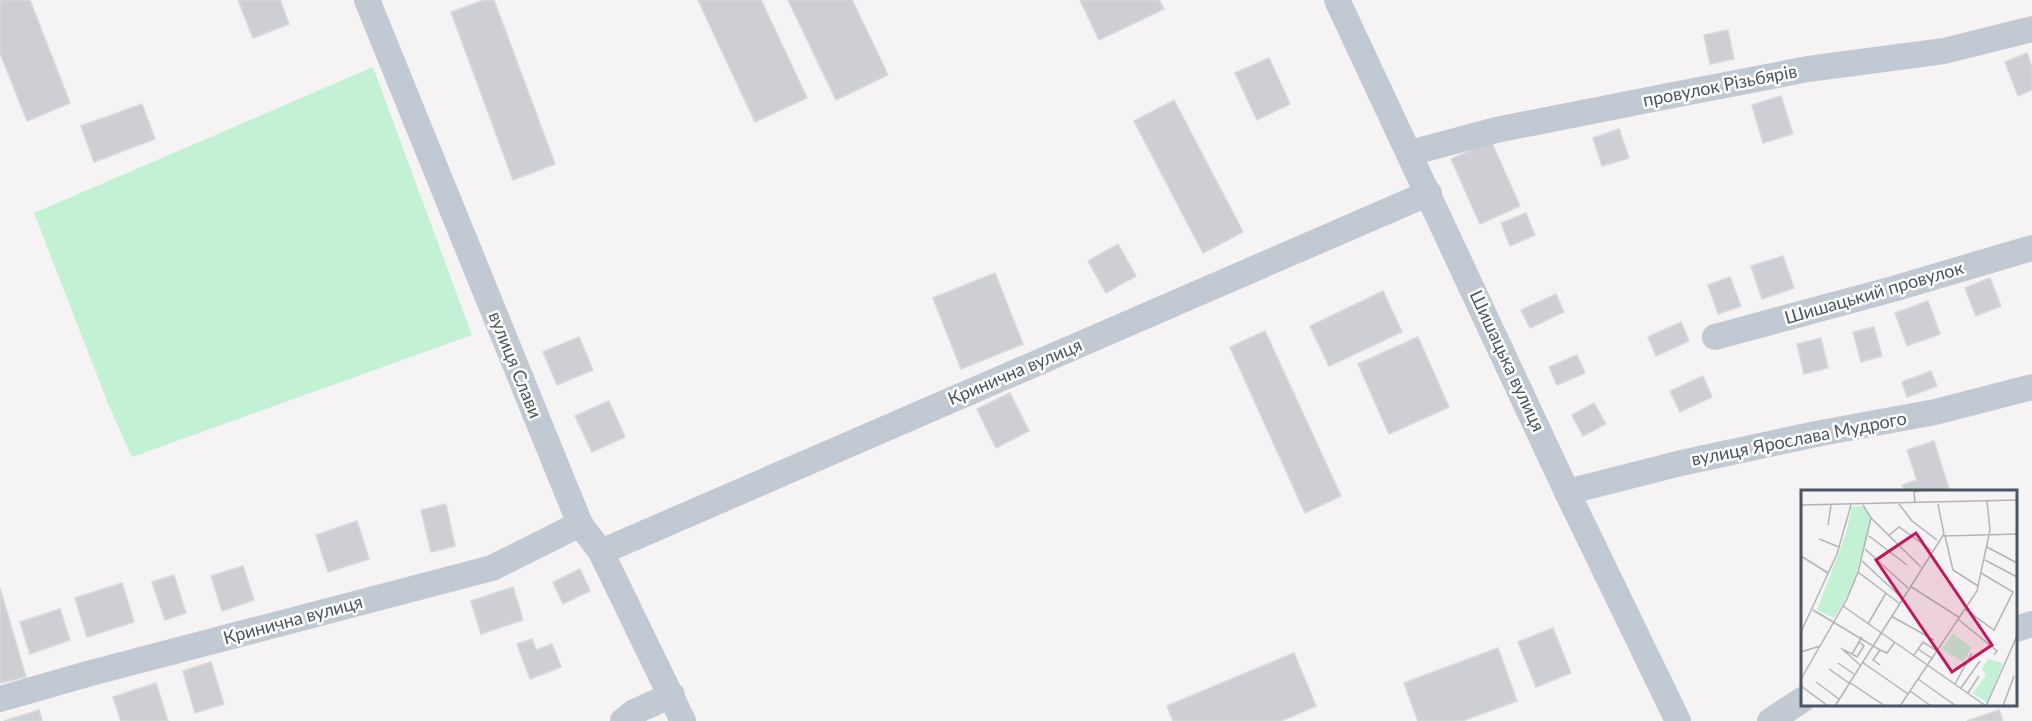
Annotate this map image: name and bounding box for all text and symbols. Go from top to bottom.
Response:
street label: провулок Різьбярів [1641,59,1799,111]
street label: Шишацький провулок [1782,256,1966,328]
street label: Шишацька вулиця [1465,286,1550,435]
street label: вулиця Слави [485,308,547,421]
street label: Кринична вулиця [944,333,1085,409]
street label: вулиця Ярослава Мудрого [1689,406,1908,470]
inset map [1801,490,2017,706]
street label: Кринична вулиця [221,590,365,648]

